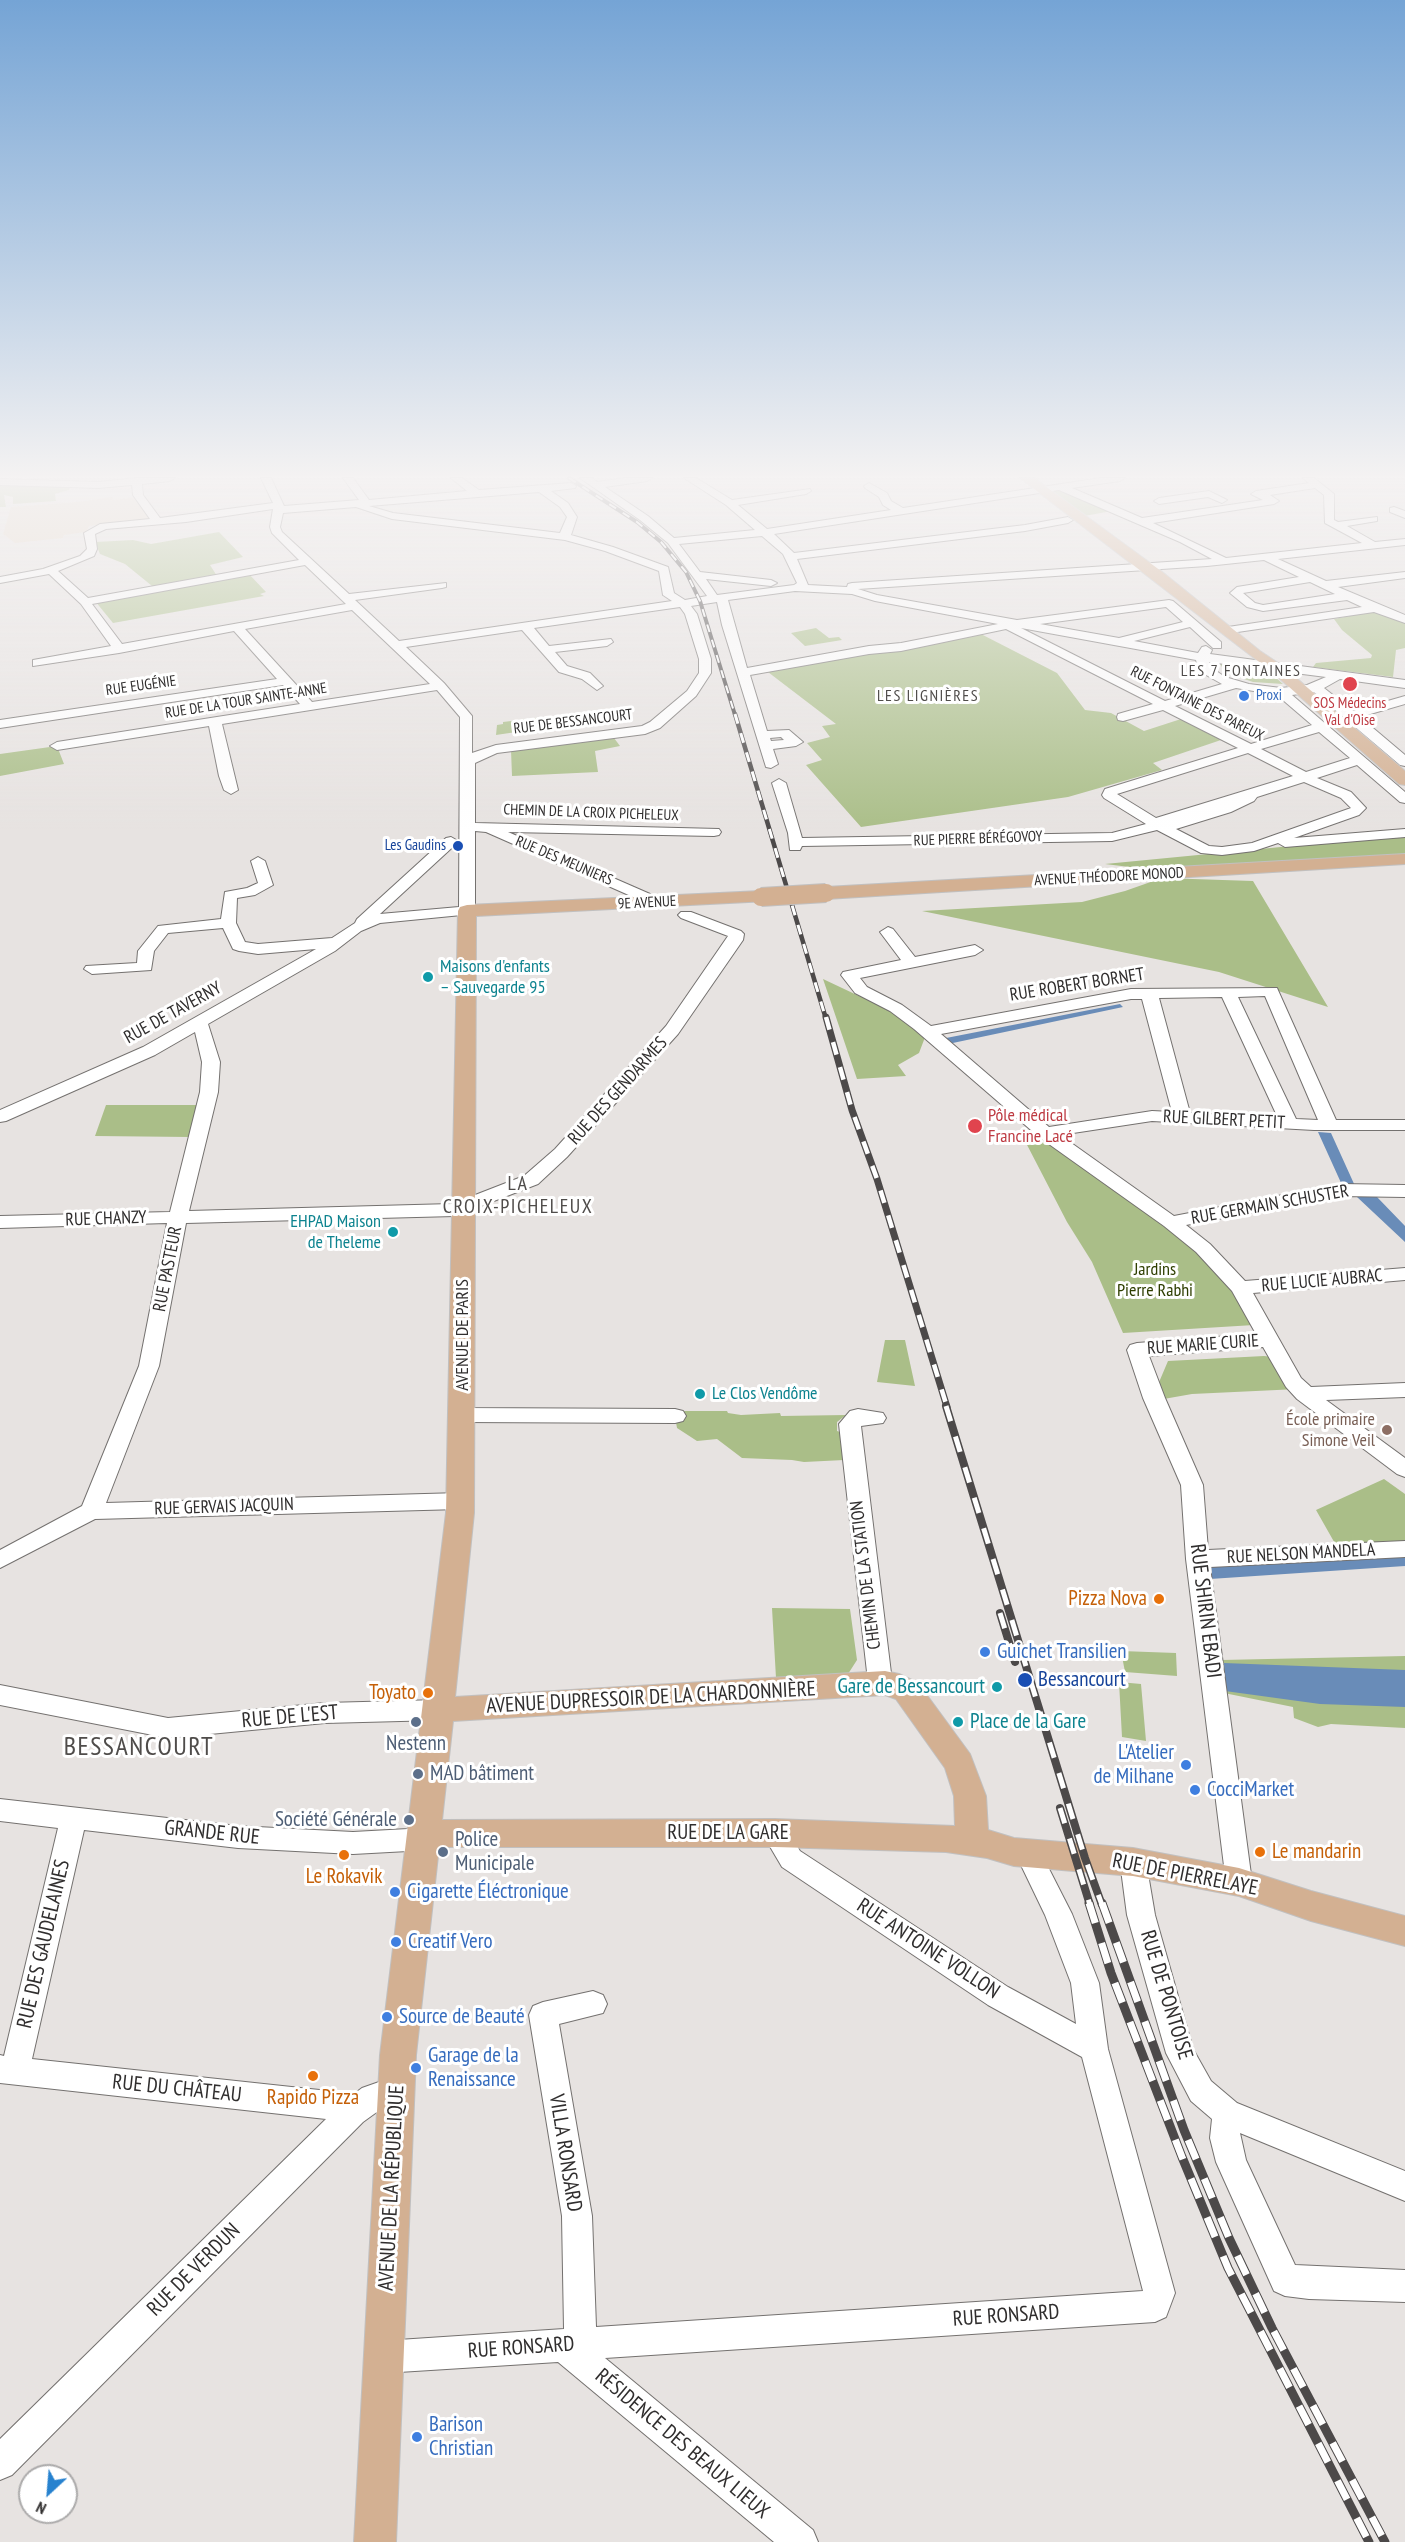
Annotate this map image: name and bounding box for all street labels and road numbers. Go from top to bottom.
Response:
street label: RUE FONTAINE DES PAREUX [1127,663,1267,745]
street label: RUE EUGÉNIE [105,672,177,700]
street label: RUE DE LA TOUR SAINTE-ANNE [164,679,328,723]
street label: RUE DE BESSANCOURT [513,706,633,738]
street label: CHEMIN DE LA CROIX PICHELEUX [503,801,679,825]
street label: RUE PIERRE BÉRÉGOVOY [913,828,1043,850]
street label: RUE DES MEUNIERS [513,832,615,890]
street label: AVENUE THÉODORE MONOD [1034,864,1184,890]
street label: 9E AVENUE [617,892,677,914]
street label: RUE ROBERT BORNET [1008,964,1146,1006]
street label: RUE DE TAVERNY [121,977,225,1049]
street label: RUE DES GENDARMES [564,1033,672,1149]
street label: RUE GILBERT PETIT [1162,1106,1286,1134]
street label: RUE GERMAIN SCHUSTER [1190,1181,1350,1229]
street label: RUE CHANZY [65,1207,147,1231]
street label: RUE PASTEUR [149,1224,187,1314]
street label: RUE LUCIE AUBRAC [1261,1265,1383,1297]
street label: AVENUE DE PARIS [452,1279,474,1391]
street label: RUE MARIE CURIE [1146,1330,1260,1360]
street label: RUE GERVAIS JACQUIN [154,1494,294,1520]
street label: CHEMIN DE LA STATION [846,1499,886,1651]
street label: RUE NELSON MANDELA [1226,1539,1376,1569]
street label: RUE SHIRIN EBADI [1184,1542,1226,1680]
street label: AVENUE DUPRESSOIR DE LA CHARDONNIÈRE [486,1677,816,1719]
street label: RUE DE L'EST [241,1700,339,1734]
street label: GRANDE RUE [163,1815,261,1851]
street label: RUE DE LA GARE [667,1820,789,1846]
street label: RUE DE PIERRELAYE [1110,1849,1260,1901]
street label: RUE DES GAUDELAINES [12,1857,76,2031]
street label: RUE ANTOINE VOLLON [852,1893,1004,2005]
street label: RUE DE PONTOISE [1134,1927,1198,2063]
street label: RUE DU CHÂTEAU [111,2070,243,2108]
street label: AVENUE DE LA RÉPUBLIQUE [374,2085,410,2291]
street label: VILLA RONSARD [543,2092,587,2214]
street label: RUE DE VERDUN [142,2218,246,2322]
street label: RUE RONSARD [952,2300,1060,2332]
street label: RUE RONSARD [467,2332,575,2364]
street label: RÉSIDENCE DES BEAUX LIEUX [590,2364,774,2524]

